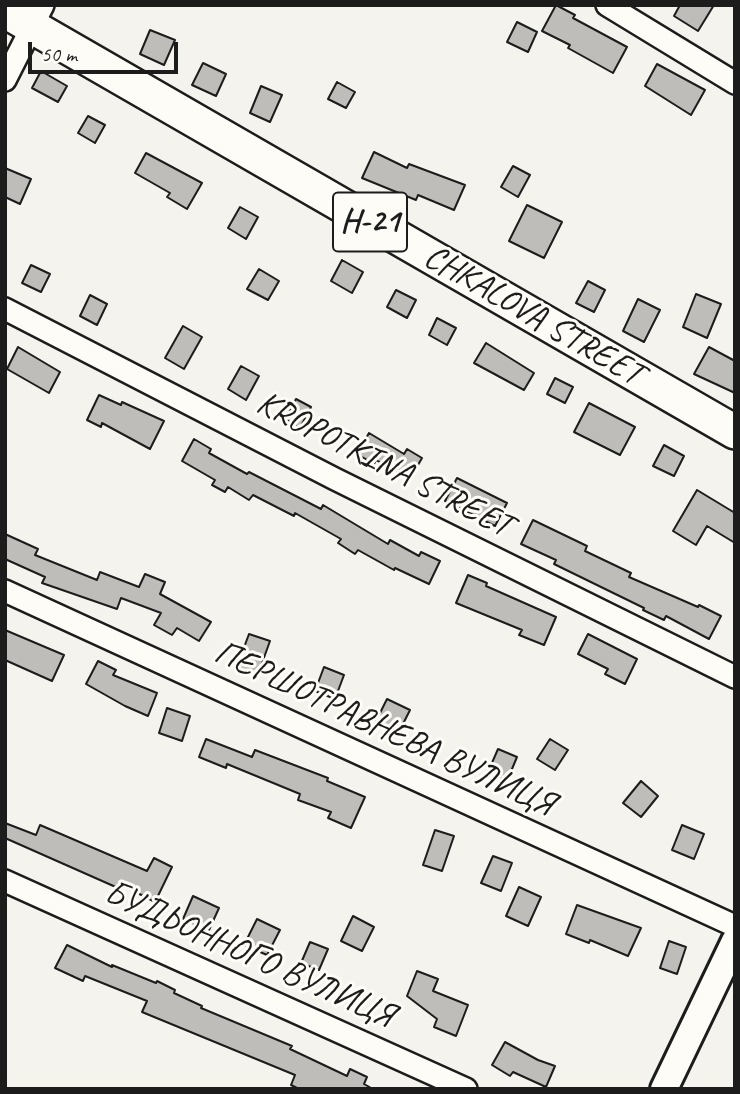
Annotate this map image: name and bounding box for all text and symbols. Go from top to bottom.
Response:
scale bar [32,28,182,72]
text: 50 m [41,41,77,67]
road number: Н-21 [333,192,407,252]
street label: CHKALOVA STREET [416,236,650,396]
street label: KROPOTKINA STREET [249,383,519,547]
street label: ПЕРШОТРАВНЕВА ВУЛИЦЯ [207,632,561,826]
street label: БУДЬОННОГО ВУЛИЦЯ [98,872,400,1038]

